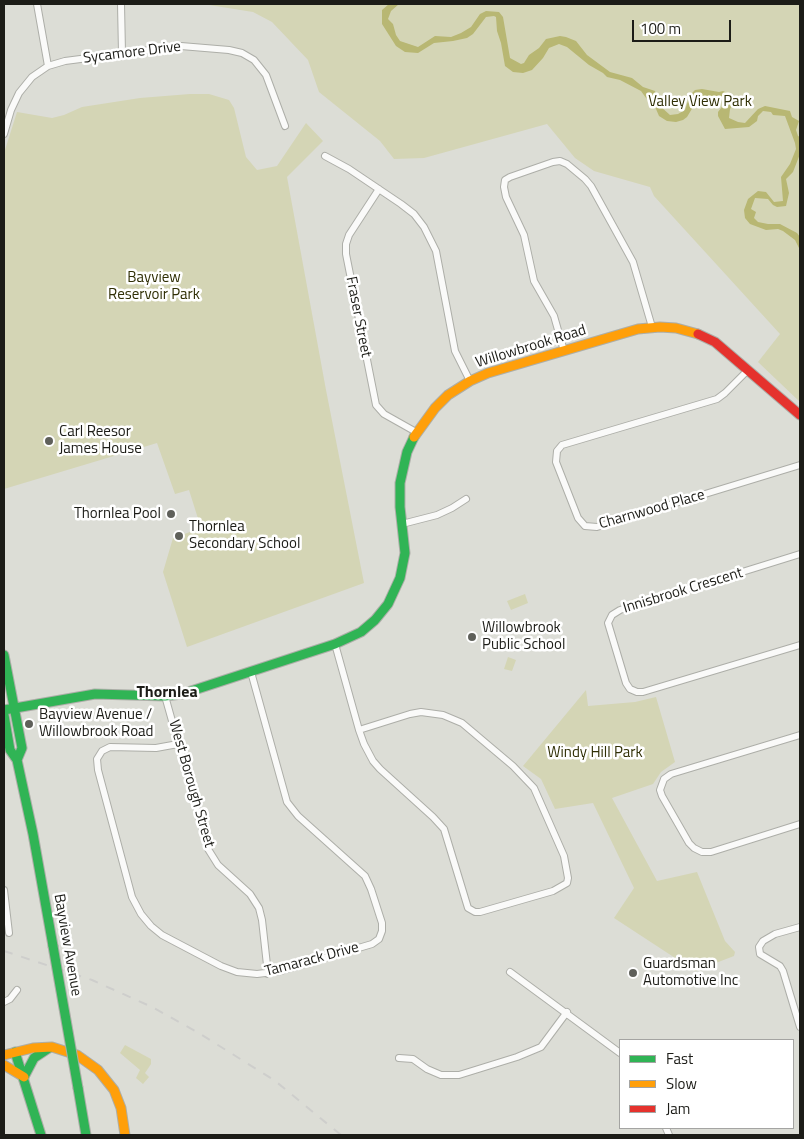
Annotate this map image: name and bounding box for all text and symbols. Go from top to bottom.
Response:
scale bar [634,10,733,42]
text: 100 m [640,17,681,40]
street label: Sycamore Drive [82,38,182,68]
park label: Valley View Park [648,93,752,111]
park label: Bayview Reservoir Park [108,269,200,304]
street label: Fraser Street [341,275,375,359]
street label: Willowbrook Road [474,322,588,372]
place label: Carl Reesor James House [59,423,142,458]
marker: Carl Reesor James House [43,435,55,447]
street label: Charnwood Place [597,486,707,534]
place label: Thornlea Pool [74,505,161,523]
marker: Thornlea Pool [165,508,177,520]
place label: Thornlea Secondary School [189,518,300,553]
marker: Thornlea Secondary School [173,530,185,542]
street label: Innisbrook Crescent [621,564,745,618]
place label: Willowbrook Public School [482,619,565,654]
marker: Willowbrook Public School [466,631,478,643]
district label: Thornlea [136,683,198,703]
place label: Bayview Avenue / Willowbrook Road [39,706,154,741]
marker: Bayview Avenue / Willowbrook Road [23,718,35,730]
street label: West Borough Street [164,718,218,850]
park label: Windy Hill Park [547,744,643,762]
street label: Bayview Avenue [49,892,85,998]
street label: Tamarack Drive [263,939,361,981]
place label: Guardsman Automotive Inc [643,955,738,990]
marker: Guardsman Automotive Inc [627,967,639,979]
legend [619,1039,794,1129]
text: Fast [666,1047,693,1070]
text: Slow [666,1072,697,1095]
text: Jam [666,1097,690,1120]

